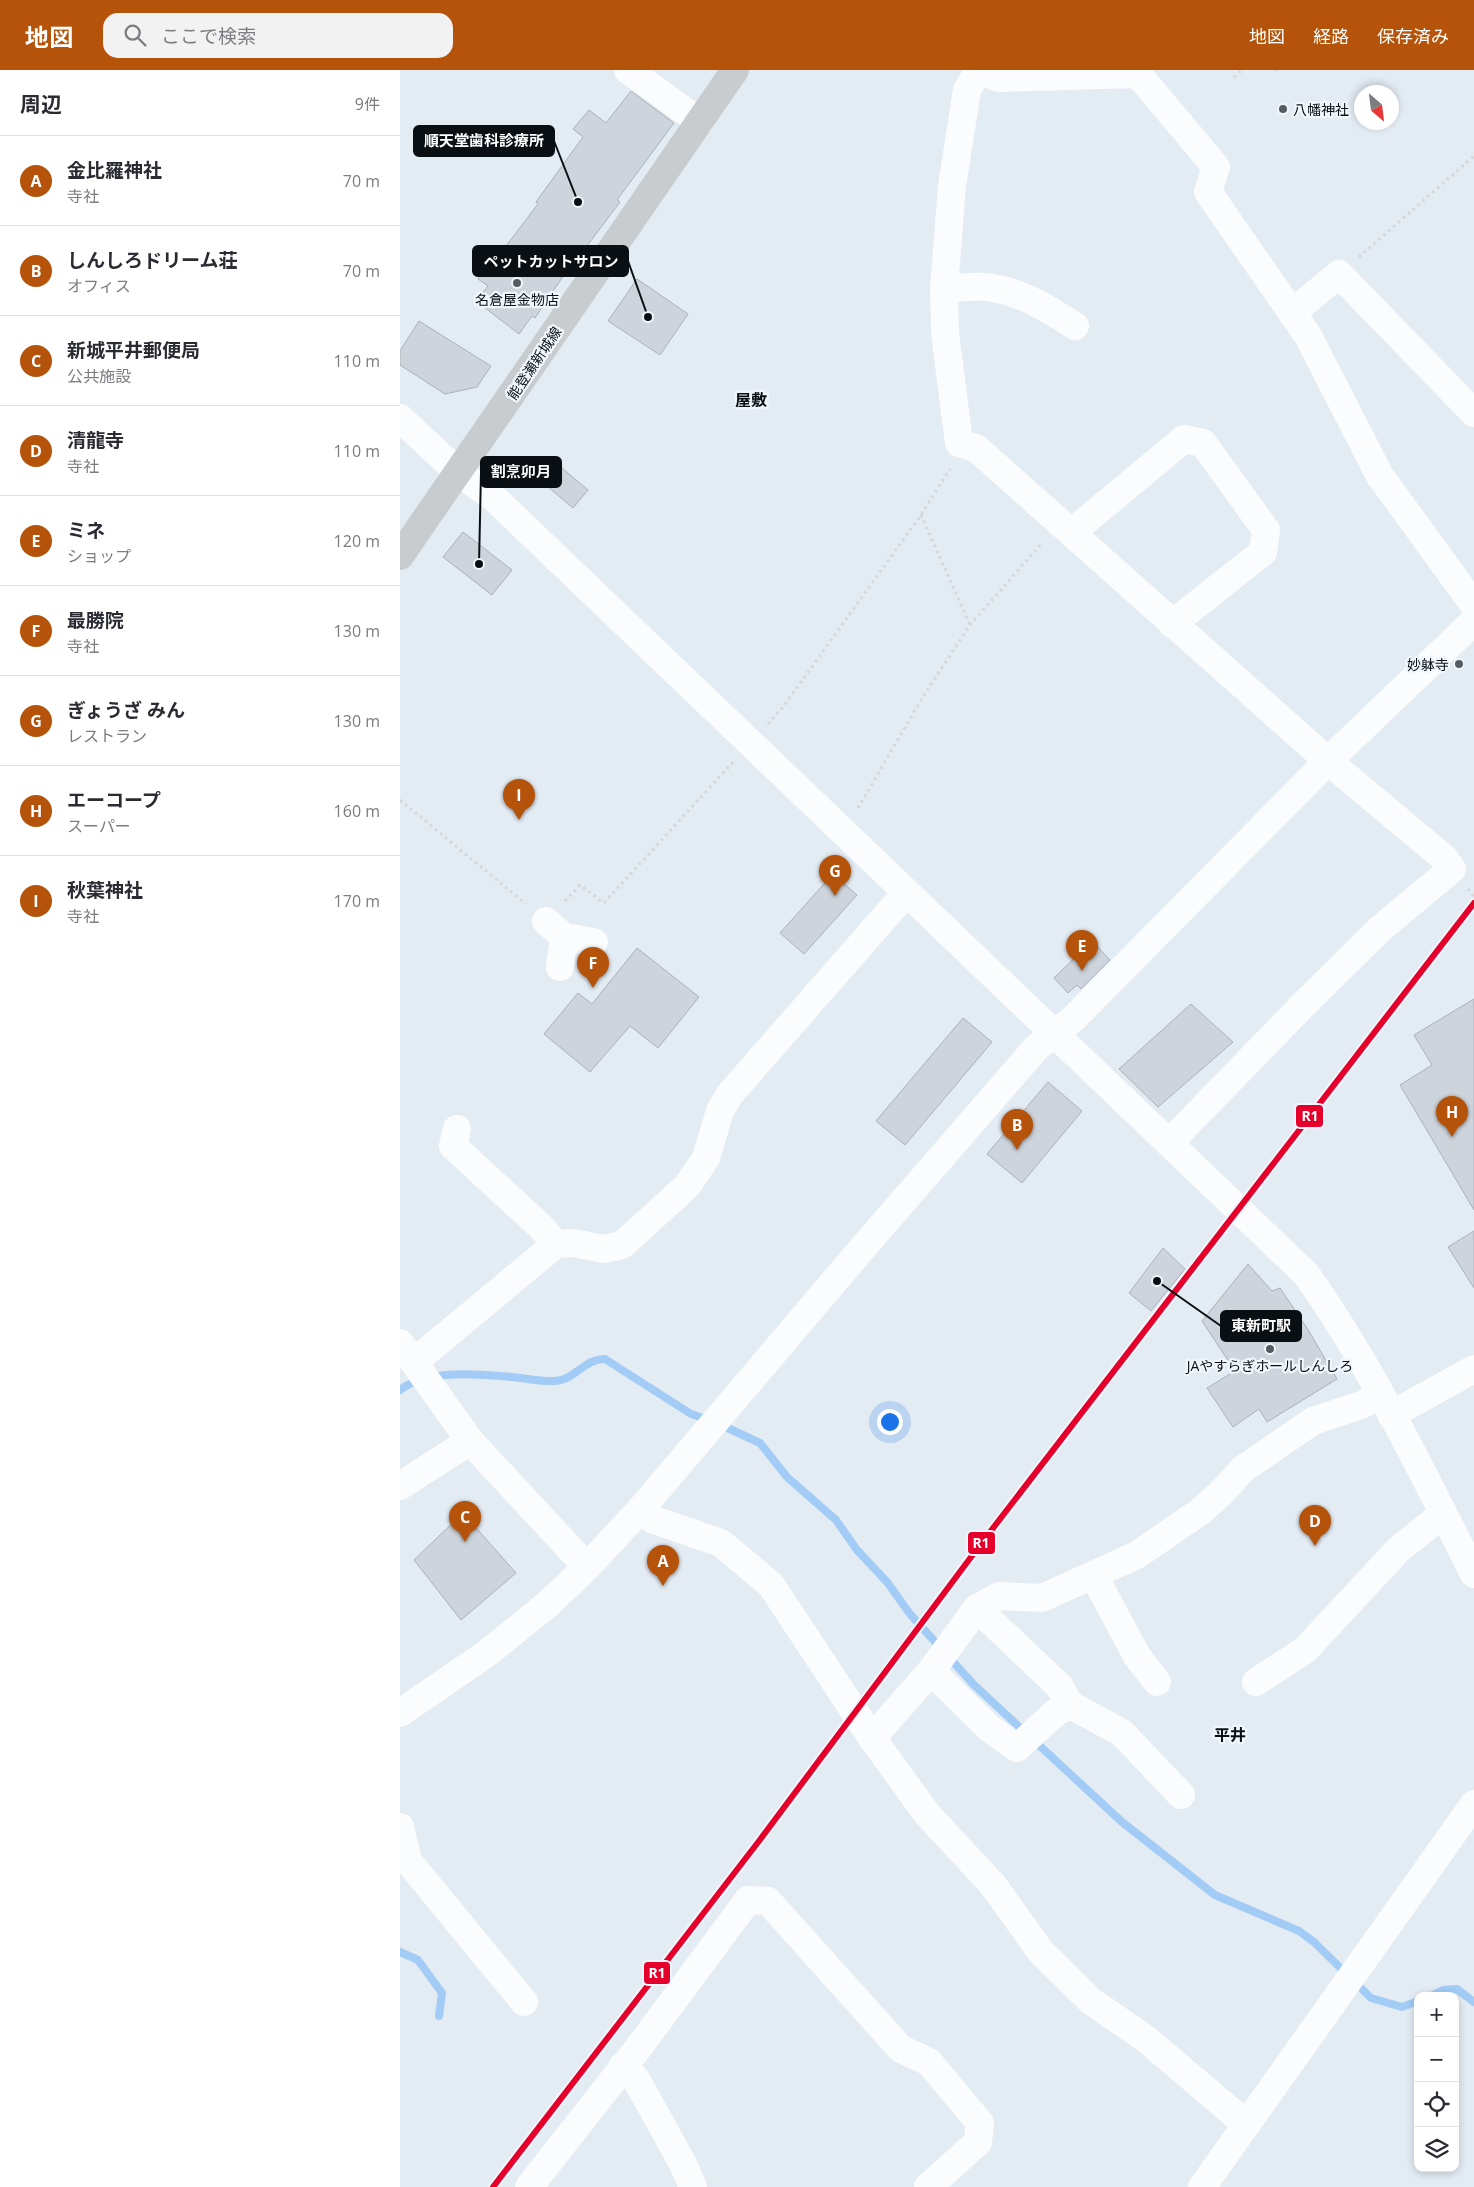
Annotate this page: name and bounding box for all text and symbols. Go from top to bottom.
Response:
search box [103,13,453,58]
text: 地図 [25,20,73,53]
icon: search [121,21,149,49]
text: ここで検索 [161,23,256,49]
text: 地図 [1249,24,1285,48]
text: 経路 [1313,24,1349,48]
text: 保存済み [1377,24,1449,48]
north arrow [1354,85,1399,130]
text: 周辺 [20,90,62,118]
text: 9件 [355,93,380,115]
place label: 八幡神社 [1293,100,1349,119]
marker: 八幡神社 [1277,103,1289,115]
callout: 順天堂歯科診療所 [414,126,554,156]
text: 順天堂歯科診療所 [424,130,544,150]
text: 金比羅神社 [67,157,162,183]
text: A [30,170,42,192]
text: 70 m [343,170,380,192]
text: 寺社 [67,185,99,207]
callout: ペットカットサロン [473,246,628,276]
text: しんしろドリーム荘 [67,247,237,273]
text: ペットカットサロン [483,251,619,271]
text: B [31,260,41,282]
text: 70 m [343,260,380,282]
text: オフィス [67,275,131,297]
marker: 名倉屋金物店 [511,277,523,289]
place label: 名倉屋金物店 [475,290,559,309]
street label: 能登瀬新城線 [503,323,565,403]
text: 新城平井郵便局 [67,337,200,363]
text: C [31,350,41,372]
text: 110 m [334,350,380,372]
text: 公共施設 [67,365,131,387]
district label: 屋敷 [735,389,767,411]
text: 清龍寺 [67,427,124,453]
text: D [30,440,42,462]
text: 110 m [334,440,380,462]
text: 寺社 [67,455,99,477]
callout: 割烹卯月 [481,457,561,487]
text: 割烹卯月 [491,461,551,481]
text: ミネ [67,517,105,543]
text: E [32,530,40,552]
text: 120 m [334,530,380,552]
text: ショップ [67,545,131,567]
text: 最勝院 [67,607,124,633]
text: F [32,620,40,642]
text: 130 m [334,620,380,642]
text: 寺社 [67,635,99,657]
place label: 妙躰寺 [1407,655,1449,674]
marker: 妙躰寺 [1453,658,1465,670]
text: ぎょうざ みん [67,697,185,723]
text: G [30,710,42,732]
text: 130 m [334,710,380,732]
text: レストラン [67,725,147,747]
pin: I [503,779,535,820]
text: エーコープ [67,787,161,813]
text: H [30,800,42,822]
text: 160 m [334,800,380,822]
text: スーパー [67,815,131,837]
pin: G [819,855,851,896]
text: 秋葉神社 [67,877,143,903]
text: I [33,890,39,912]
text: 170 m [334,890,380,912]
text: 寺社 [67,905,99,927]
pin: E [1066,930,1098,971]
pin: F [577,947,609,988]
pin: H [1436,1096,1468,1137]
line badge: R1 [1295,1104,1324,1128]
text: R1 [1301,1106,1319,1125]
pin: B [1001,1109,1033,1150]
callout: 東新町駅 [1221,1311,1301,1341]
text: 東新町駅 [1231,1315,1291,1335]
marker: JAやすらぎホールしんしろ [1264,1343,1276,1355]
place label: JAやすらぎホールしんしろ [1185,1356,1353,1375]
your location [877,1409,903,1435]
pin: C [449,1501,481,1542]
pin: D [1299,1505,1331,1546]
line badge: R1 [967,1531,996,1555]
text: R1 [972,1533,990,1552]
pin: A [647,1545,679,1586]
district label: 平井 [1214,1724,1246,1746]
line badge: R1 [643,1961,671,1985]
text: R1 [648,1963,666,1982]
map controls [1414,1992,1459,2172]
button: + [1414,1992,1459,2037]
button: − [1414,2037,1459,2082]
button: locate [1414,2082,1459,2127]
button: layers [1414,2127,1459,2172]

